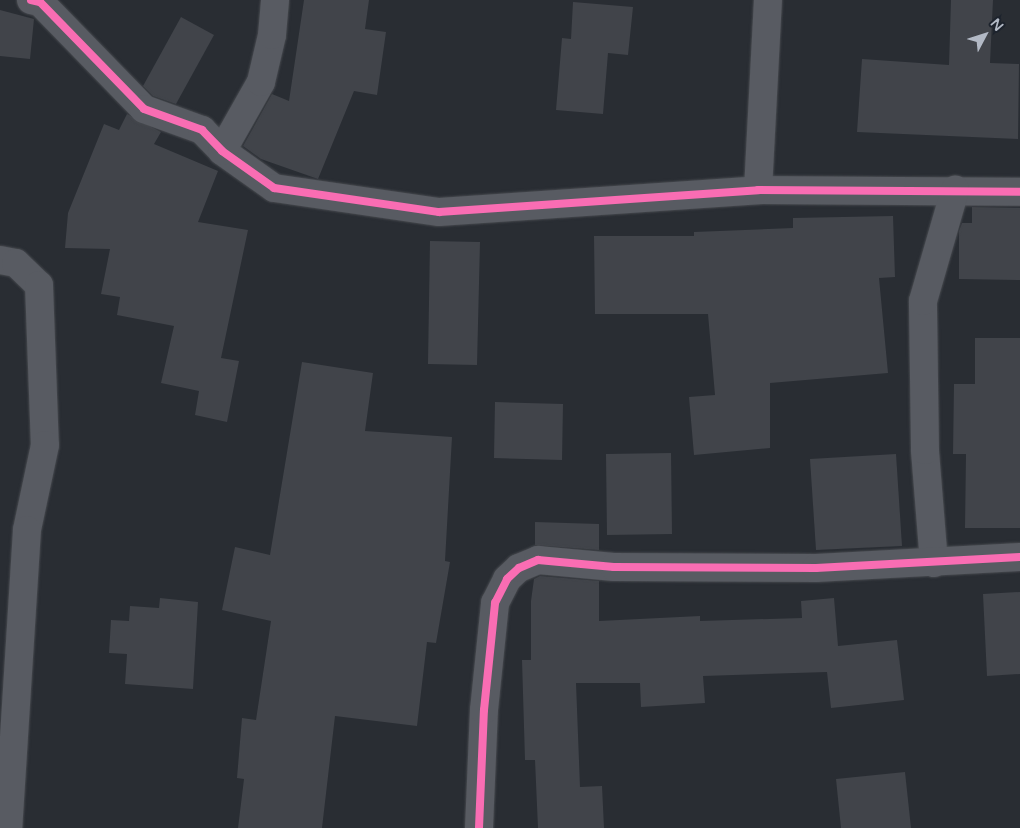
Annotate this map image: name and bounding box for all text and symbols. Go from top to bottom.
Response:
north arrow [960,10,1010,60]
text: N [987,15,1007,35]

